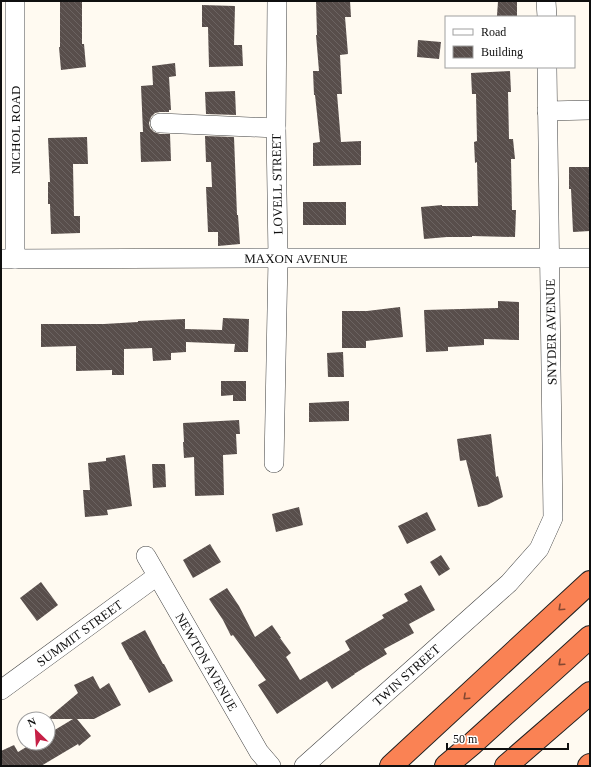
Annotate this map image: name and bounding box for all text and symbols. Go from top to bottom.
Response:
legend [445,16,575,68]
text: Road [481,25,506,39]
text: Building [481,45,523,59]
street label: NICHOL ROAD [8,86,23,174]
street label: LOVELL STREET [269,133,285,235]
street label: MAXON AVENUE [244,251,348,266]
street label: SNYDER AVENUE [543,279,559,385]
street label: SUMMIT STREET [33,596,125,669]
one-way arrow [559,603,566,610]
street label: NEWTON AVENUE [173,610,241,713]
street label: TWIN STREET [370,641,443,709]
one-way arrow [558,659,566,666]
one-way arrow [463,692,471,699]
north arrow [16,711,56,751]
text: N [26,715,38,729]
scale bar [447,725,568,751]
text: 50 m [453,732,478,746]

